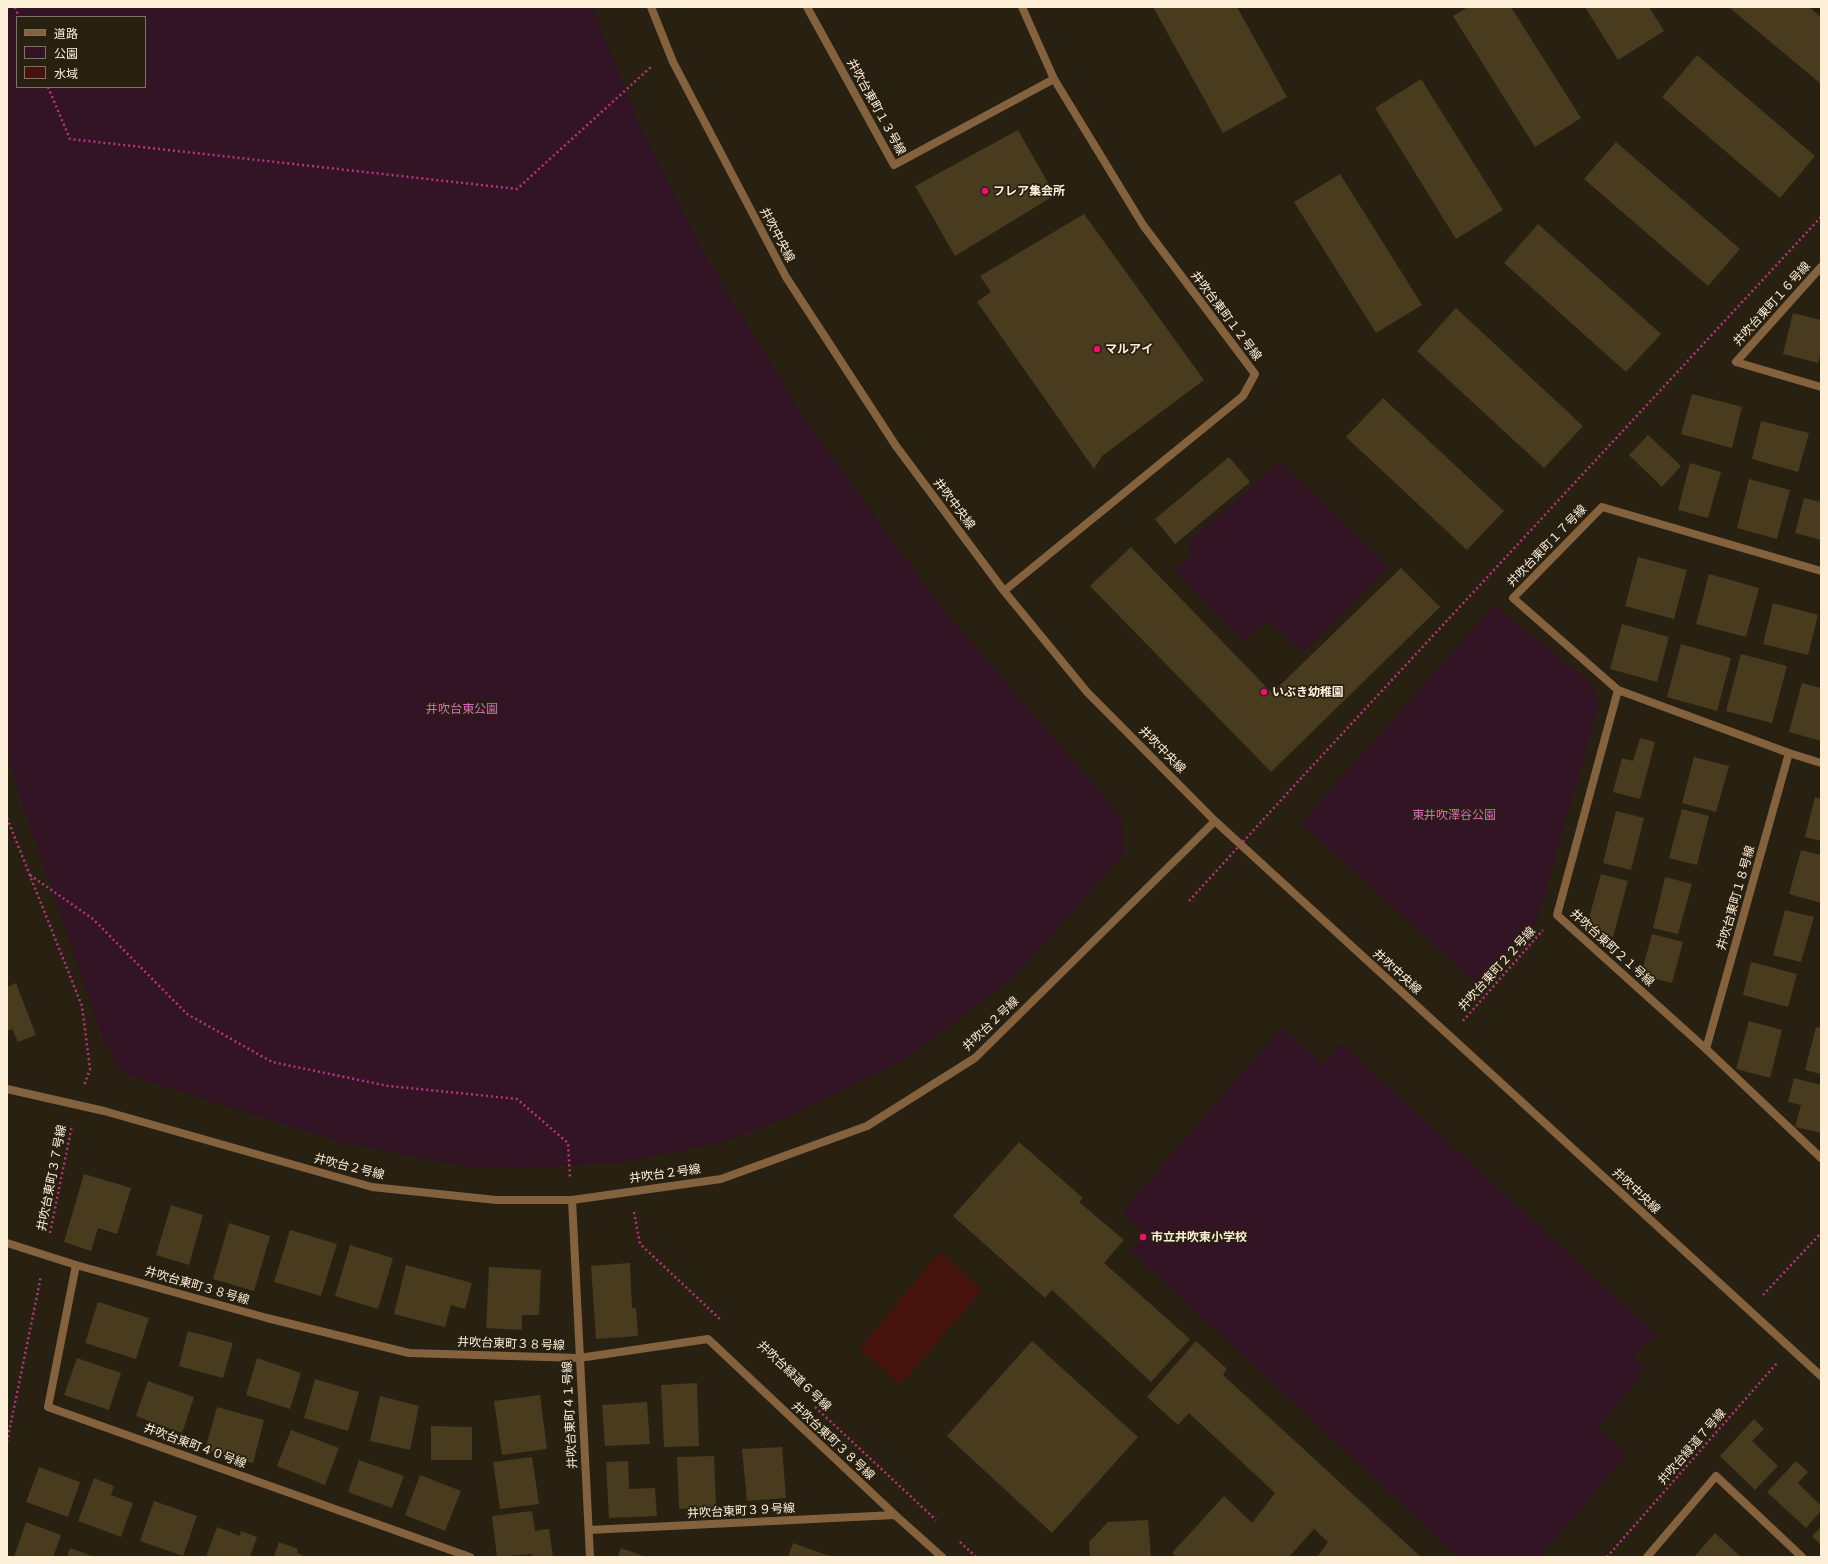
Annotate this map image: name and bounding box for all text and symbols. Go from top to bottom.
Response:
legend [16,16,146,88]
text: 道路 [54,27,78,41]
text: 公園 [54,47,78,61]
street label: 井吹台東町１３号線 [844,56,908,158]
text: 水域 [54,67,78,81]
place label: フレア集会所 [993,184,1065,198]
marker: フレア集会所 [980,186,990,196]
street label: 井吹中央線 [757,205,797,265]
street label: 井吹台東町１６号線 [1731,259,1813,349]
street label: 井吹台東町１２号線 [1188,269,1264,363]
place label: マルアイ [1105,342,1153,356]
marker: マルアイ [1092,344,1102,354]
street label: 井吹中央線 [930,476,978,532]
street label: 井吹台東町１７号線 [1504,502,1590,590]
place label: いぶき幼稚園 [1272,685,1344,699]
marker: いぶき幼稚園 [1259,687,1269,697]
park label: 井吹台東公園 [426,702,498,716]
street label: 井吹中央線 [1136,724,1188,776]
park label: 東井吹澤谷公園 [1412,808,1496,822]
street label: 井吹台東町１８号線 [1714,844,1758,952]
street label: 井吹台東町２１号線 [1567,907,1657,989]
street label: 井吹台東町２２号線 [1456,924,1538,1014]
street label: 井吹中央線 [1370,947,1424,997]
street label: 井吹台２号線 [960,994,1022,1054]
street label: 井吹台東町３７号線 [35,1124,69,1232]
street label: 井吹台２号線 [312,1151,386,1183]
street label: 井吹台２号線 [628,1162,702,1186]
street label: 井吹中央線 [1609,1165,1663,1217]
place label: 市立井吹東小学校 [1151,1230,1247,1244]
marker: 市立井吹東小学校 [1138,1232,1148,1242]
street label: 井吹台東町３８号線 [143,1264,251,1308]
street label: 井吹台東町３８号線 [457,1335,565,1353]
street label: 井吹台緑道６号線 [754,1338,834,1414]
street label: 井吹台東町４１号線 [560,1361,580,1469]
street label: 井吹台東町３８号線 [789,1399,877,1483]
street label: 井吹台緑道７号線 [1655,1406,1729,1488]
street label: 井吹台東町４０号線 [142,1421,248,1471]
street label: 井吹台東町３９号線 [687,1501,795,1521]

